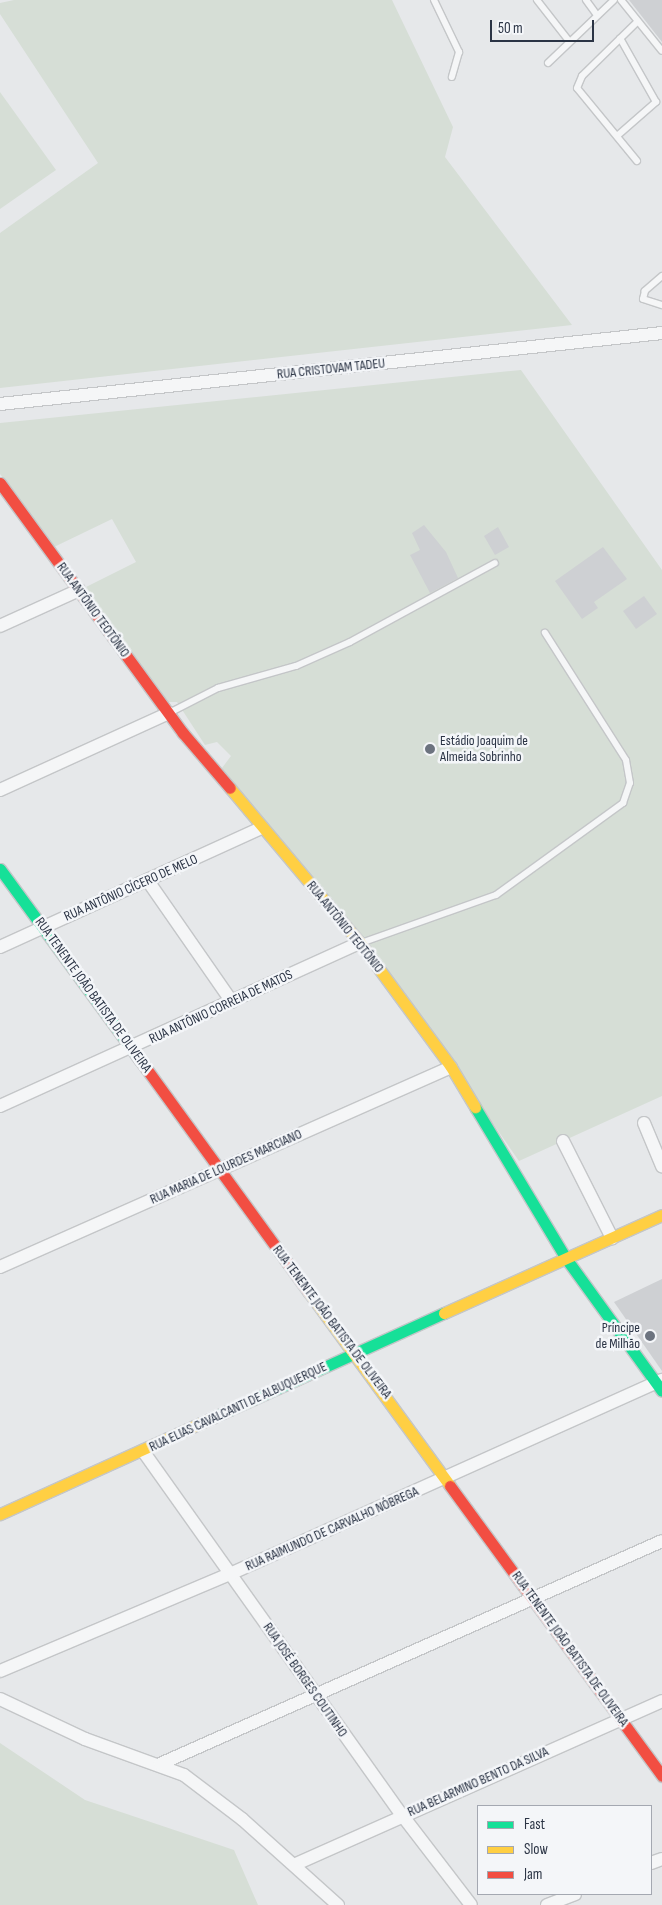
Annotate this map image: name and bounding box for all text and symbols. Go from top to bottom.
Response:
scale bar [492,10,596,42]
text: 50 m [498,19,523,38]
street label: RUA CRISTOVAM TADEU [276,355,386,383]
street label: RUA ANTÔNIO TEOTÔNIO [53,559,133,661]
place label: Estádio Joaquim de Almeida Sobrinho [440,733,528,766]
marker: Estádio Joaquim de Almeida Sobrinho [424,743,436,755]
street label: RUA ANTÔNIO CÍCERO DE MELO [62,851,200,925]
street label: RUA ANTÔNIO TEOTÔNIO [303,878,387,976]
street label: RUA TENENTE JOÃO BATISTA DE OLIVEIRA [31,914,155,1076]
street label: RUA ANTÔNIO CORREIA DE MATOS [147,966,295,1048]
street label: RUA MARIA DE LOURDES MARCIANO [147,1126,305,1208]
street label: RUA TENENTE JOÃO BATISTA DE OLIVEIRA [269,1242,395,1402]
place label: Príncipe de Milhão [596,1320,640,1352]
marker: Príncipe de Milhão [644,1330,656,1342]
street label: RUA ELIAS CAVALCANTI DE ALBUQUERQUE [147,1358,329,1456]
street label: RUA RAIMUNDO DE CARVALHO NÓBREGA [243,1483,421,1575]
street label: RUA TENENTE JOÃO BATISTA DE OLIVEIRA [508,1568,632,1730]
street label: RUA JOSÉ BORGES COUTINHO [259,1620,351,1740]
street label: RUA BELARMINO BENTO DA SILVA [405,1743,551,1821]
legend [477,1805,652,1895]
text: Fast [524,1815,545,1834]
text: Slow [524,1840,548,1859]
text: Jam [524,1865,542,1884]

